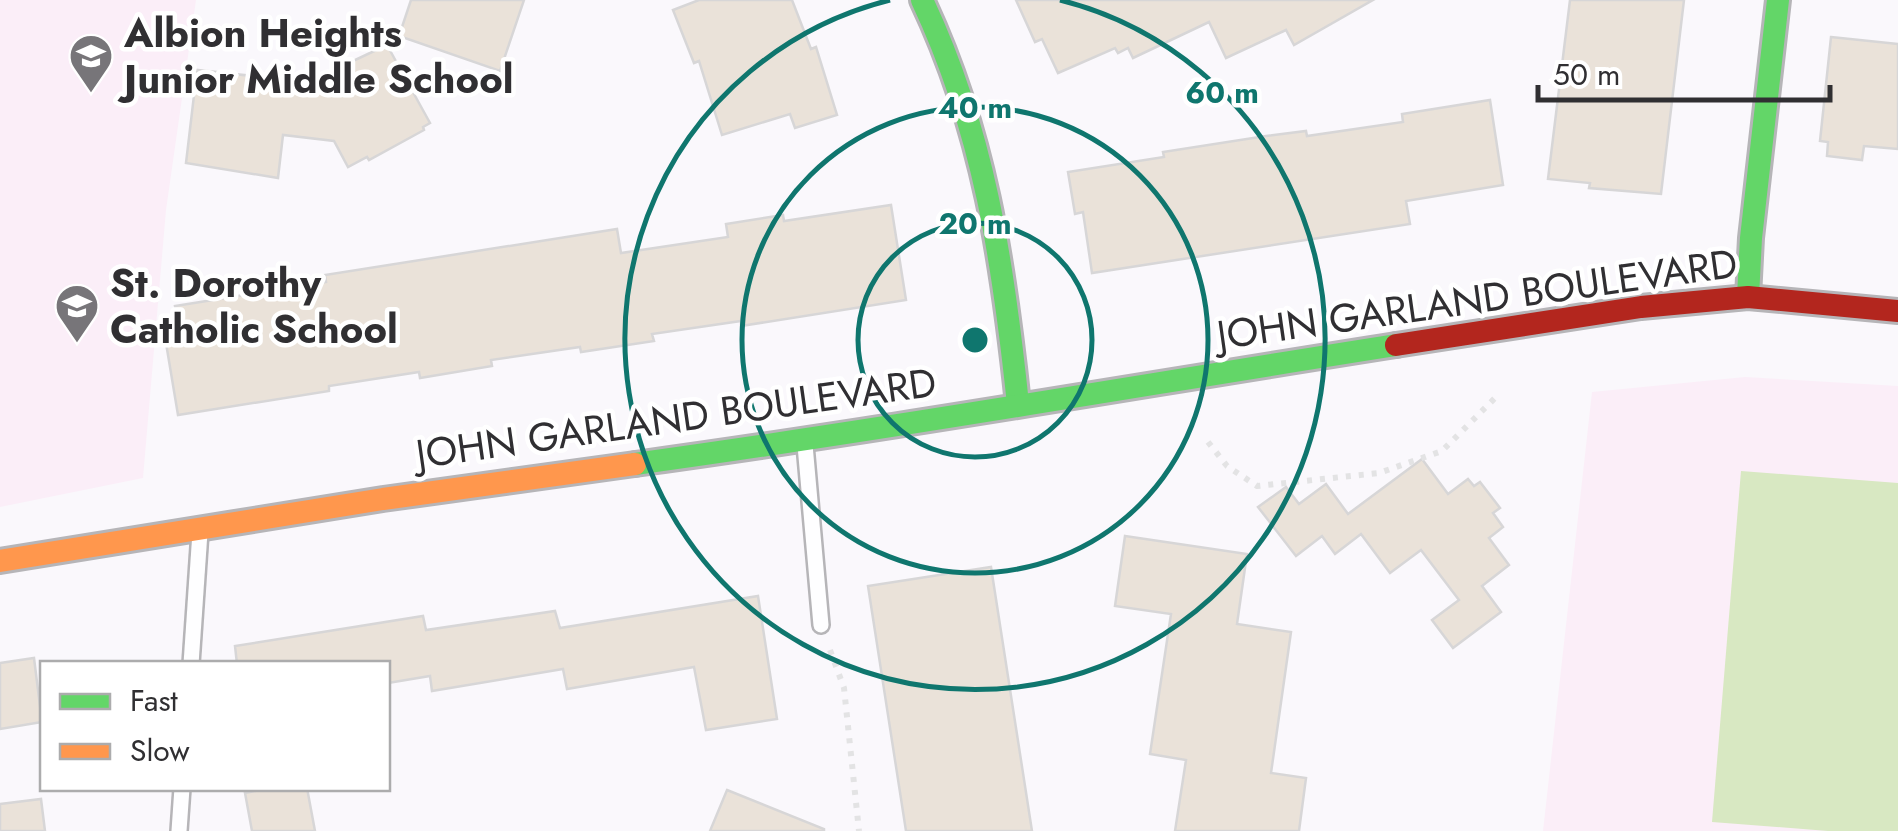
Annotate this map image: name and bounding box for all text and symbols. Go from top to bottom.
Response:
place label: Albion Heights Junior Middle School [117,4,514,108]
school or university icon: Albion Heights Junior Middle School [68,33,114,94]
scale bar [1538,40,1830,102]
text: 50 m [1553,53,1620,96]
text: 60 m [1185,71,1259,114]
text: 40 m [938,86,1012,129]
text: 20 m [938,202,1012,245]
street label: JOHN GARLAND BOULEVARD [1208,234,1741,365]
place label: St. Dorothy Catholic School [110,254,398,358]
school or university icon: St. Dorothy Catholic School [54,283,100,344]
centre of rings [957,322,993,358]
street label: JOHN GARLAND BOULEVARD [407,353,940,484]
legend [40,661,390,791]
text: Fast [130,679,179,722]
text: Slow [130,729,190,772]

